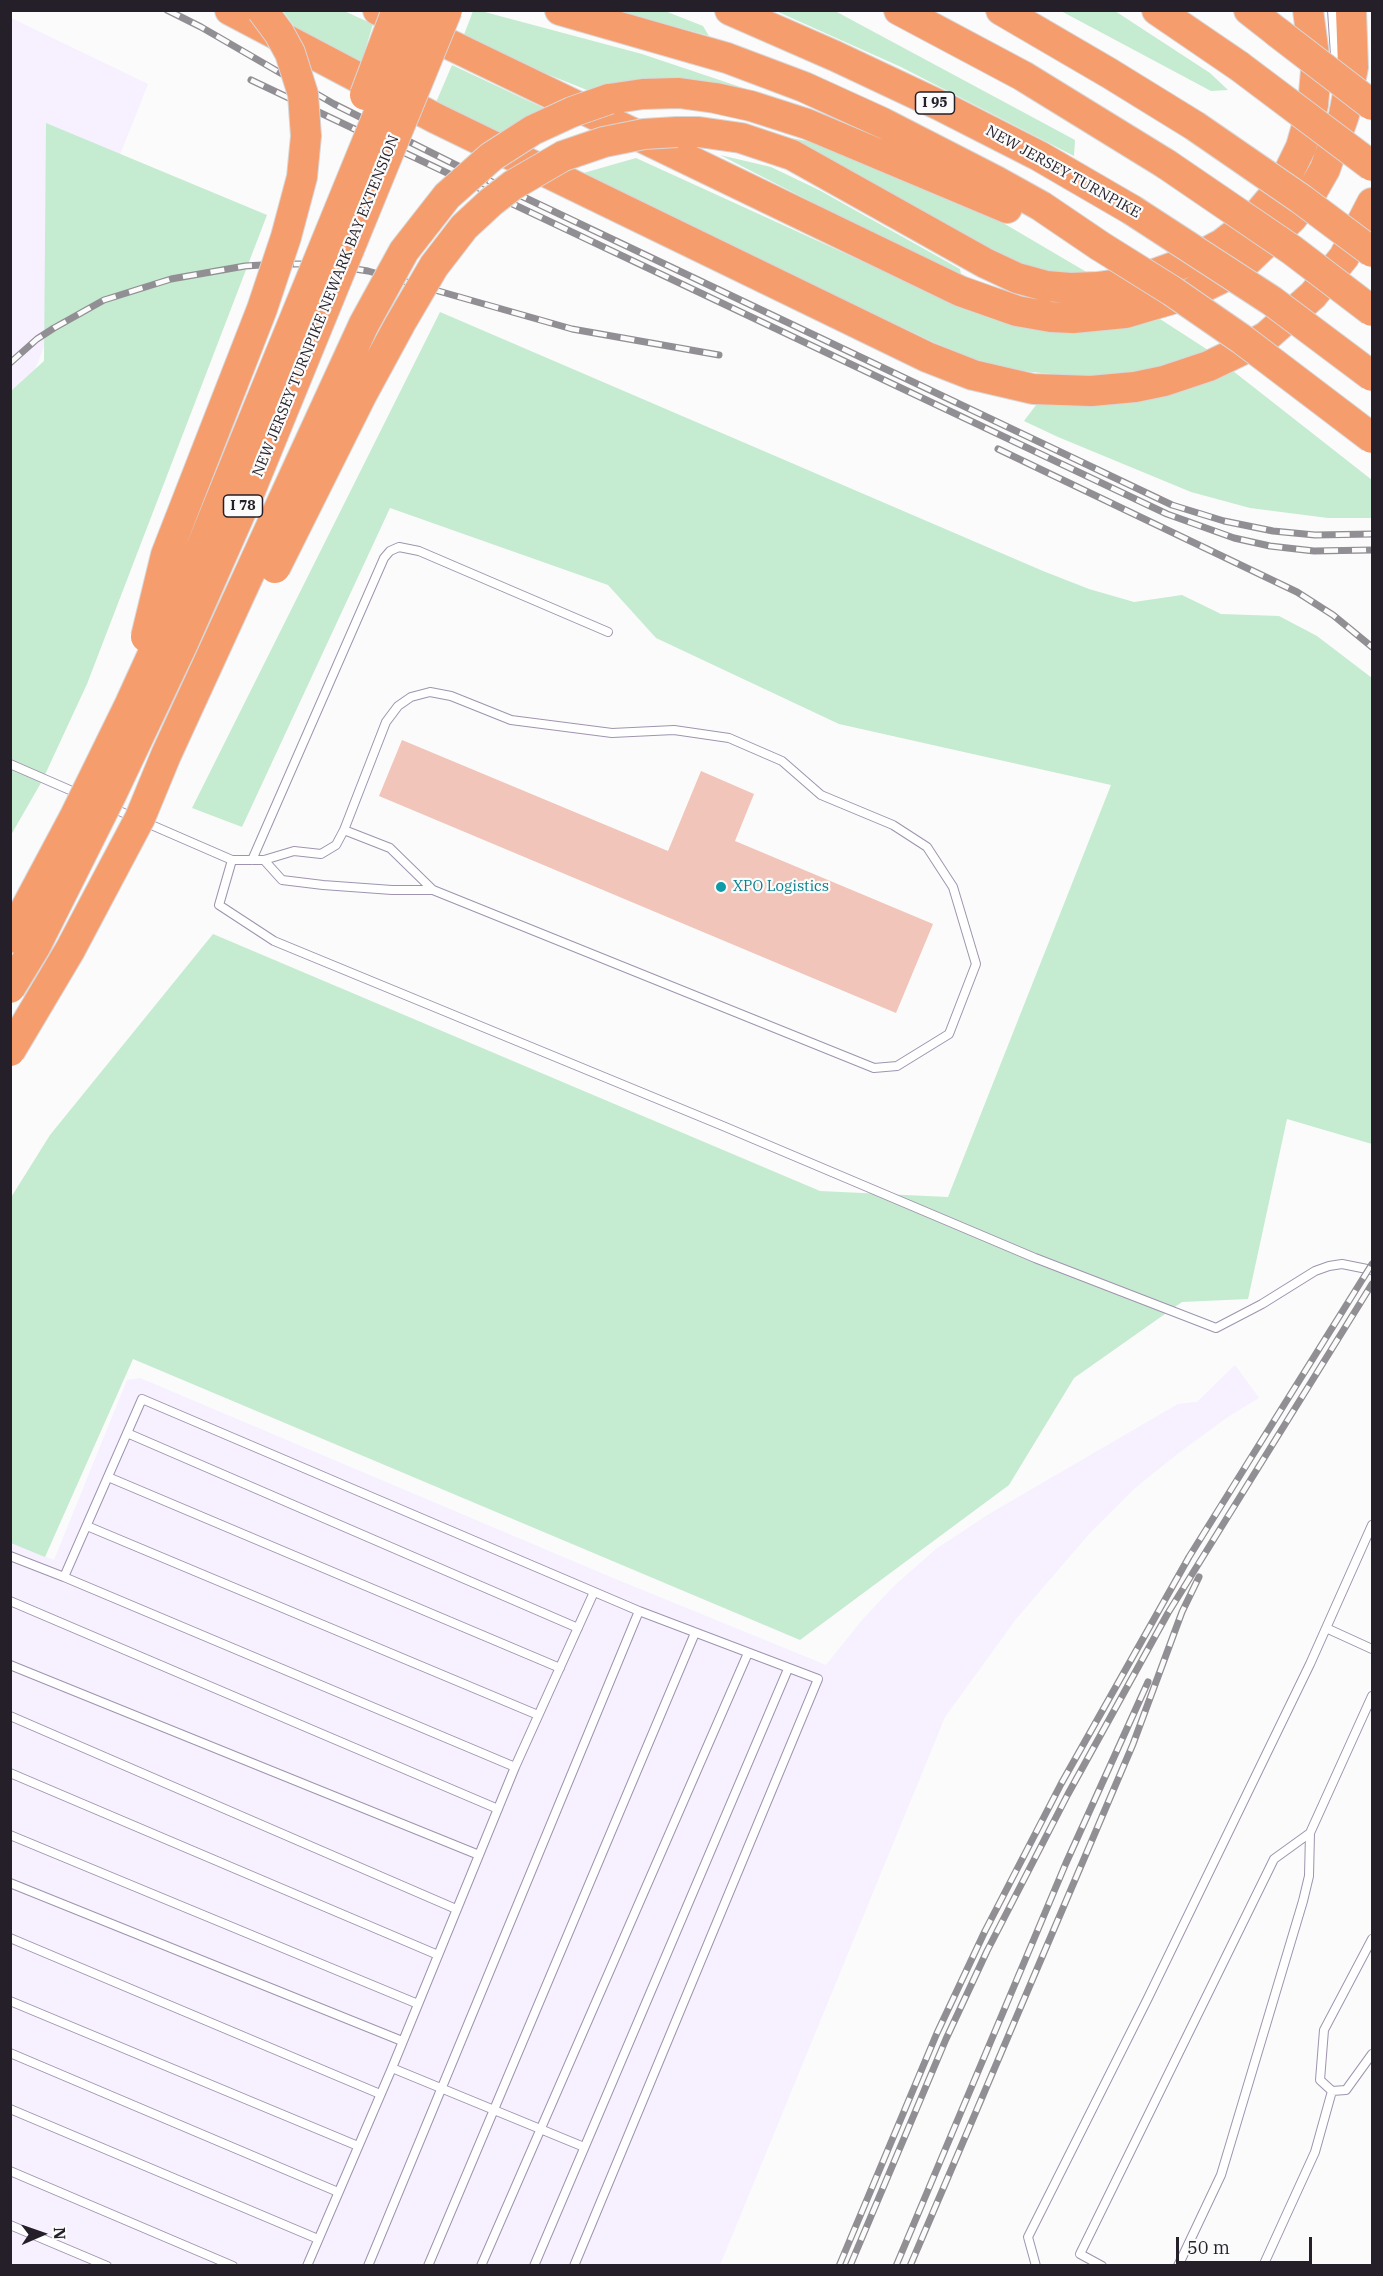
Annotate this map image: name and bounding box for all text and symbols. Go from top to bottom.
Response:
road number: I 95 [916,92,954,114]
street label: NEW JERSEY TURNPIKE [982,122,1144,222]
street label: NEW JERSEY TURNPIKE NEWARK BAY EXTENSION [249,132,403,480]
road number: I 78 [224,495,262,517]
place label: XPO Logistics [733,878,829,896]
marker: XPO Logistics [714,880,728,894]
north arrow [12,2204,72,2264]
scale bar [1179,2225,1316,2263]
text: N [50,2227,70,2240]
text: 50 m [1187,2236,1230,2259]

